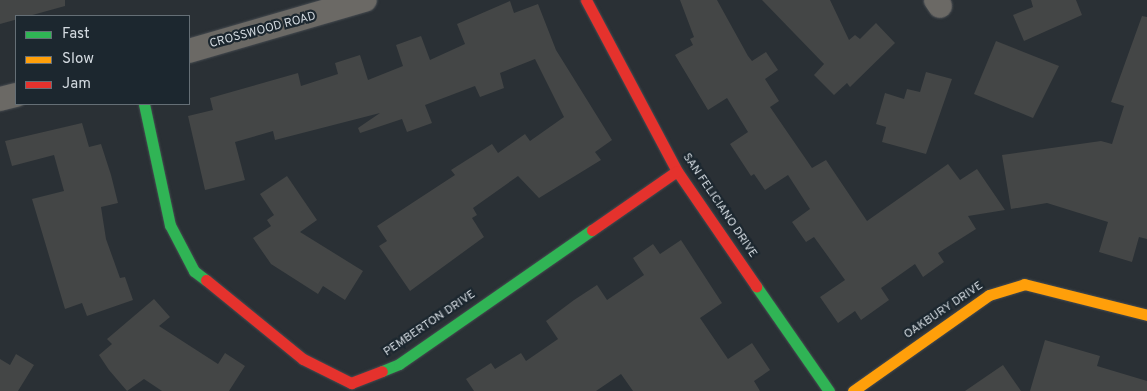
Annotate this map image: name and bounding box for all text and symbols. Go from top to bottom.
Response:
street label: CROSSWOOD ROAD [208,10,318,52]
legend [15,15,190,105]
text: Fast [62,25,90,44]
text: Slow [62,50,94,69]
text: Jam [62,75,91,94]
street label: SAN FELICIANO DRIVE [679,151,759,261]
street label: OAKBURY DRIVE [902,279,986,343]
street label: PEMBERTON DRIVE [381,288,479,360]

